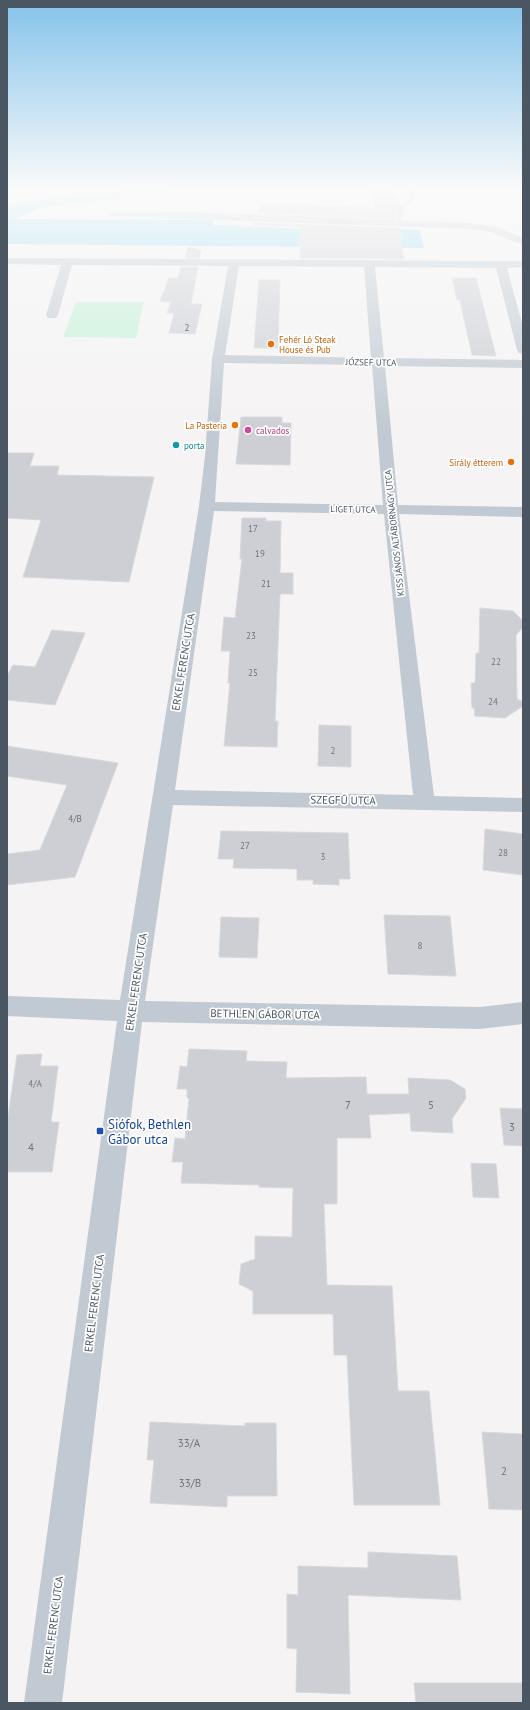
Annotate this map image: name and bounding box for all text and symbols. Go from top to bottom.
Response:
house number: 2 [185,322,190,333]
place label: Fehér Ló Steak House és Pub [279,334,336,355]
marker: Fehér Ló Steak House és Pub [266,339,276,349]
street label: JÓZSEF UTCA [345,356,397,368]
place label: La Pasteria [185,420,227,431]
marker: La Pasteria [230,420,240,430]
marker: calvados [243,425,253,435]
place label: calvados [256,425,290,436]
marker: porta [171,440,181,450]
place label: porta [184,440,205,451]
place label: Sirály étterem [449,457,503,468]
marker: Sirály étterem [506,457,516,467]
street label: KISS JÁNOS ALTÁBORNAGY UTCA [382,469,406,597]
street label: LIGET UTCA [330,503,376,515]
house number: 17 [248,523,258,534]
house number: 19 [255,548,265,559]
house number: 21 [261,578,271,589]
street label: ERKEL FERENC UTCA [168,612,198,712]
house number: 23 [246,630,256,641]
house number: 22 [491,656,501,667]
house number: 25 [248,667,258,678]
house number: 24 [488,696,498,707]
house number: 2 [331,745,336,756]
street label: SZEGFŰ UTCA [310,792,376,808]
house number: 4/B [68,813,82,824]
house number: 27 [240,840,250,851]
house number: 28 [498,847,508,858]
house number: 3 [321,851,326,862]
street label: ERKEL FERENC UTCA [122,932,150,1032]
house number: 8 [418,940,423,951]
street label: BETHLEN GÁBOR UTCA [210,1006,320,1022]
house number: 4/A [28,1078,42,1089]
house number: 7 [345,1098,351,1112]
house number: 5 [428,1098,434,1112]
place label: Siófok, Bethlen Gábor utca [108,1116,191,1148]
house number: 3 [509,1120,515,1134]
marker: Siófok, Bethlen Gábor utca [95,1126,105,1136]
house number: 4 [28,1140,34,1154]
street label: ERKEL FERENC UTCA [81,1253,107,1353]
house number: 33/A [178,1436,201,1450]
house number: 2 [501,1464,507,1478]
house number: 33/B [179,1476,201,1490]
street label: ERKEL FERENC UTCA [40,1575,66,1675]

